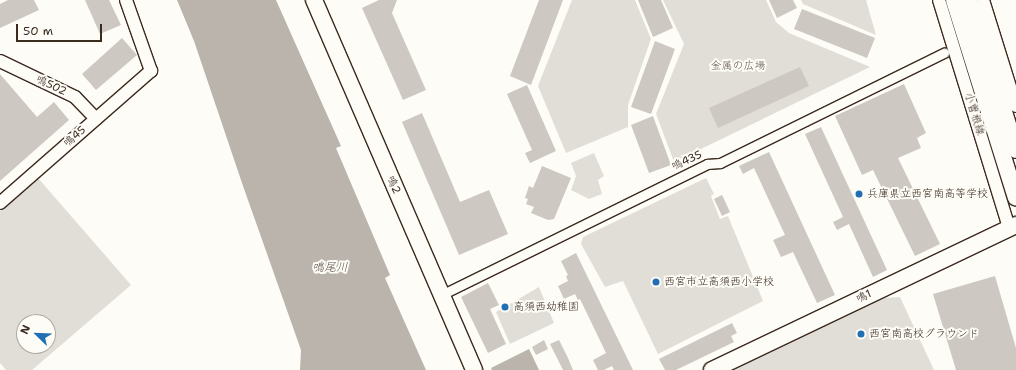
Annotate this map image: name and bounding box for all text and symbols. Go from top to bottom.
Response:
scale bar [18,16,104,42]
text: 50 m [23,23,53,39]
park label: 金属の広場 [711,59,765,73]
street label: 鳴502 [34,73,68,99]
street label: 小曽根線 [961,91,987,137]
street label: 鳴45 [61,124,89,150]
street label: 鳴435 [670,148,704,174]
street label: 鳴2 [383,174,403,196]
place label: 兵庫県立西宮南高等学校 [867,187,988,201]
marker: 兵庫県立西宮南高等学校 [854,189,864,199]
water label: 鳴尾川 [312,261,348,275]
place label: 西宮市立高須西小学校 [664,275,774,289]
marker: 西宮市立高須西小学校 [651,277,661,287]
street label: 鳴1 [854,288,874,306]
place label: 高須西幼稚園 [513,300,579,314]
marker: 高須西幼稚園 [500,302,510,312]
north arrow [16,314,56,354]
text: N [17,323,34,336]
place label: 西宮南高校グラウンド [869,327,979,341]
marker: 西宮南高校グラウンド [856,329,866,339]

